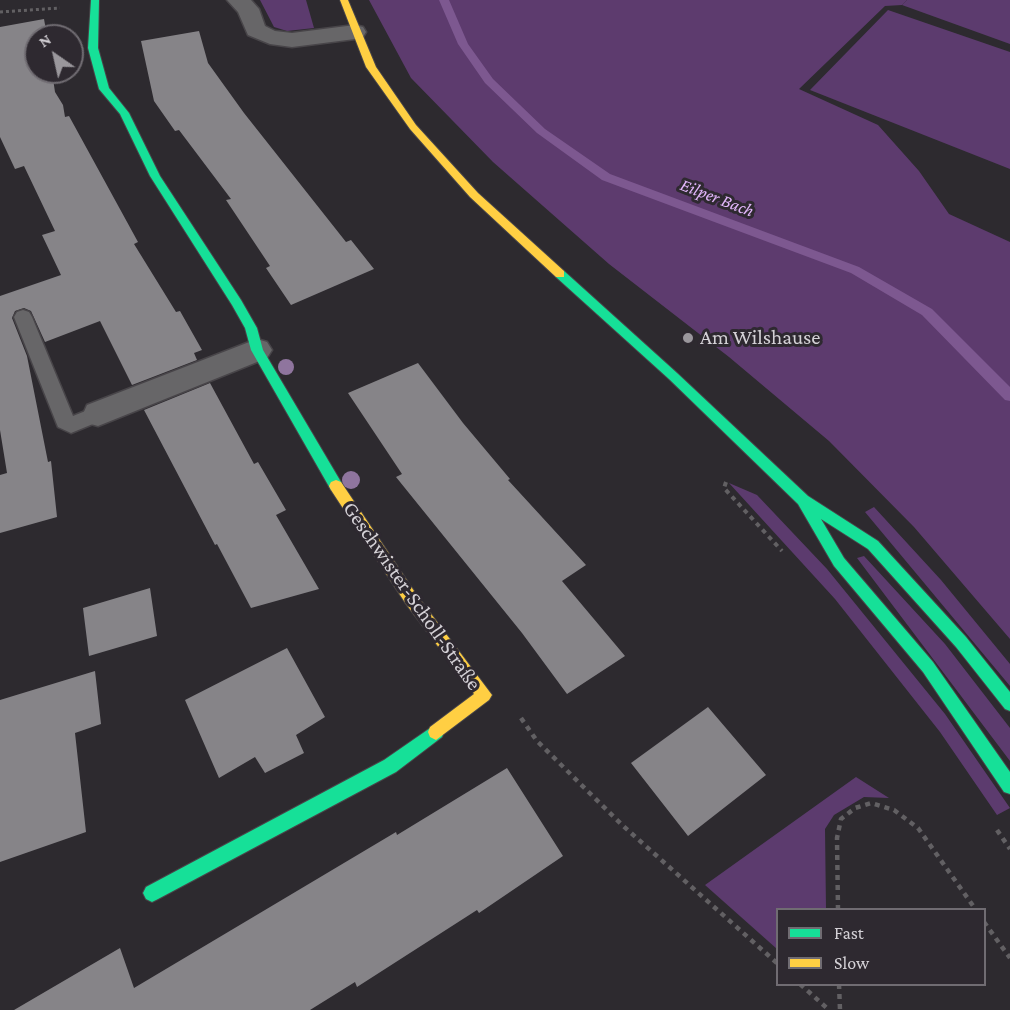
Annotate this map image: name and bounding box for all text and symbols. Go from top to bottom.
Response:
north arrow [24,24,84,84]
text: N [35,30,54,50]
water label: Eilper Bach [677,174,757,222]
place label: Am Wilshause [700,325,821,351]
marker: Am Wilshause [681,331,695,345]
street label: Geschwister-Scholl-Straße [337,497,487,695]
legend [776,908,986,986]
text: Fast [834,923,864,943]
text: Slow [834,953,869,973]

